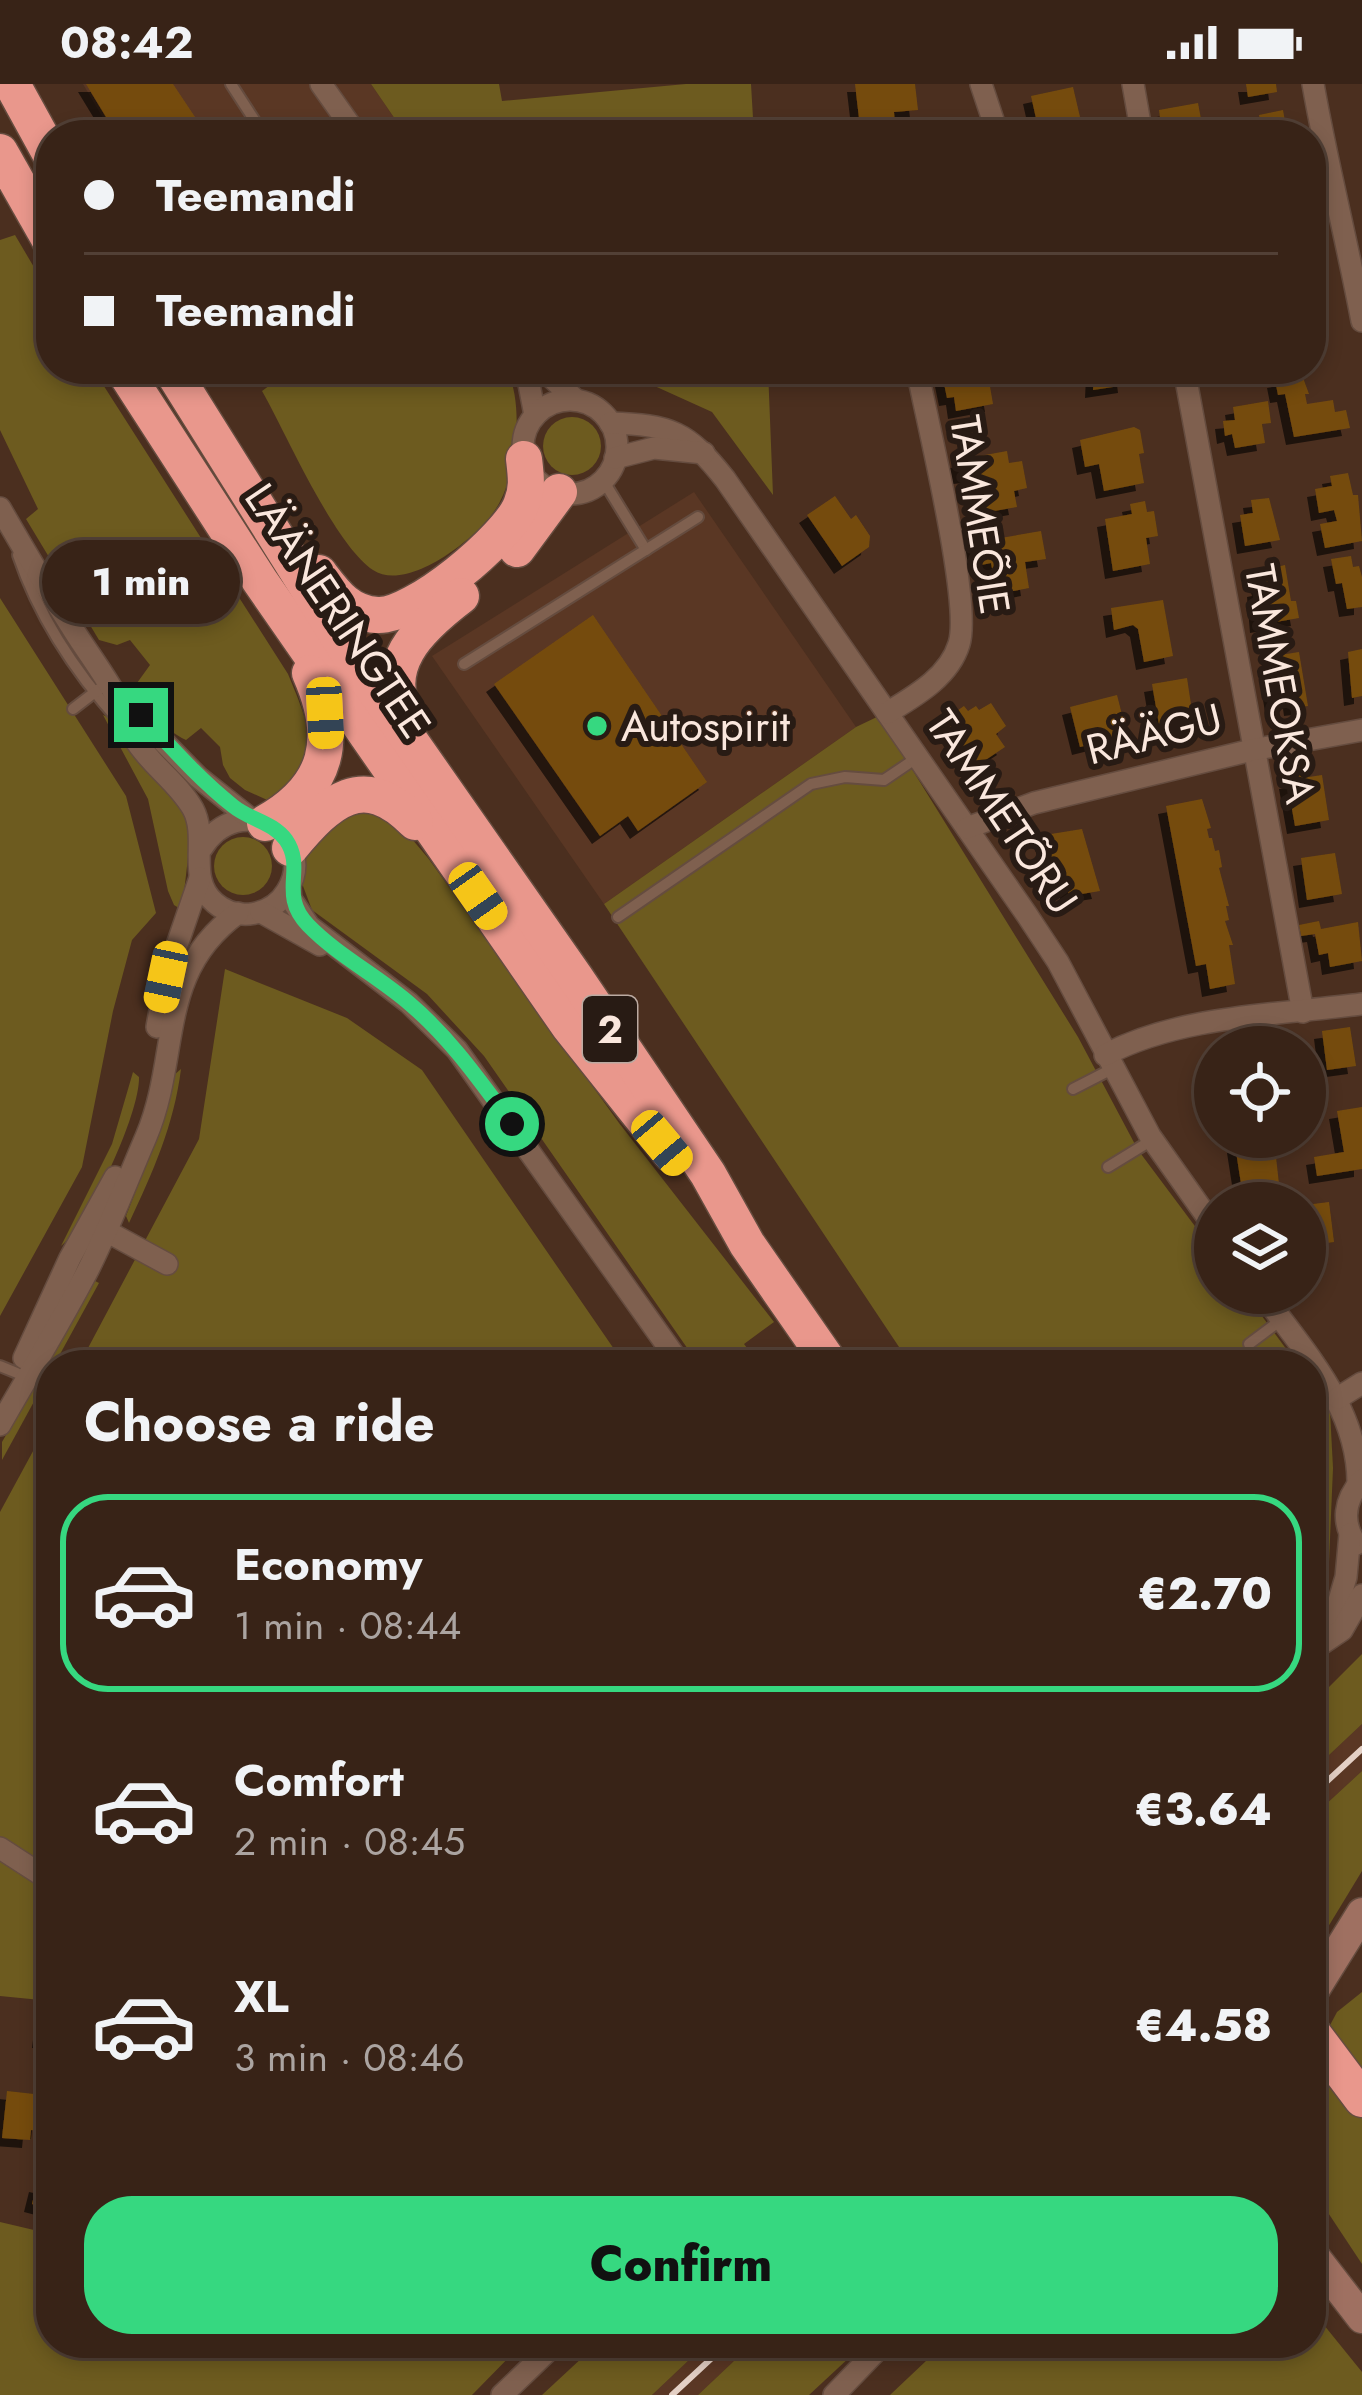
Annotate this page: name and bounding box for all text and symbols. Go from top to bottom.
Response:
text: 08:42 [60,10,193,75]
text: Teemandi [156,163,356,228]
text: Teemandi [156,278,356,343]
street label: TAMMEÕIE [934,411,1026,619]
street label: LÄÄNERINGTEE [230,471,446,751]
callout: 1 min [42,541,240,625]
text: 1 min [92,553,190,610]
street label: TAMMEOKSA [1229,560,1331,809]
car [305,676,345,750]
route end [114,688,168,742]
street label: RÄÄGU [1080,688,1228,780]
place label: Autospirit [621,696,790,757]
street label: TAMMETÕRU [911,698,1093,926]
marker: Autospirit [584,713,610,739]
car [443,856,513,936]
car [141,938,191,1016]
road number: 2 [583,996,637,1062]
map controls [1194,1026,1326,1314]
button: locate [1194,1026,1326,1158]
route start [485,1097,539,1151]
car [625,1104,699,1182]
button: layers [1194,1182,1326,1314]
text: Choose a ride [84,1383,435,1461]
text: Economy [234,1532,422,1597]
icon: car [90,1539,198,1647]
text: €2.70 [1137,1561,1272,1626]
text: 1 min · 08:44 [234,1597,461,1654]
text: Comfort [234,1748,404,1813]
icon: car [90,1755,198,1863]
text: €3.64 [1134,1777,1272,1842]
text: 2 min · 08:45 [234,1813,465,1870]
text: XL [234,1964,289,2029]
icon: car [90,1971,198,2079]
text: €4.58 [1134,1993,1272,2058]
text: 3 min · 08:46 [234,2029,465,2086]
button: Confirm [84,2196,1278,2334]

